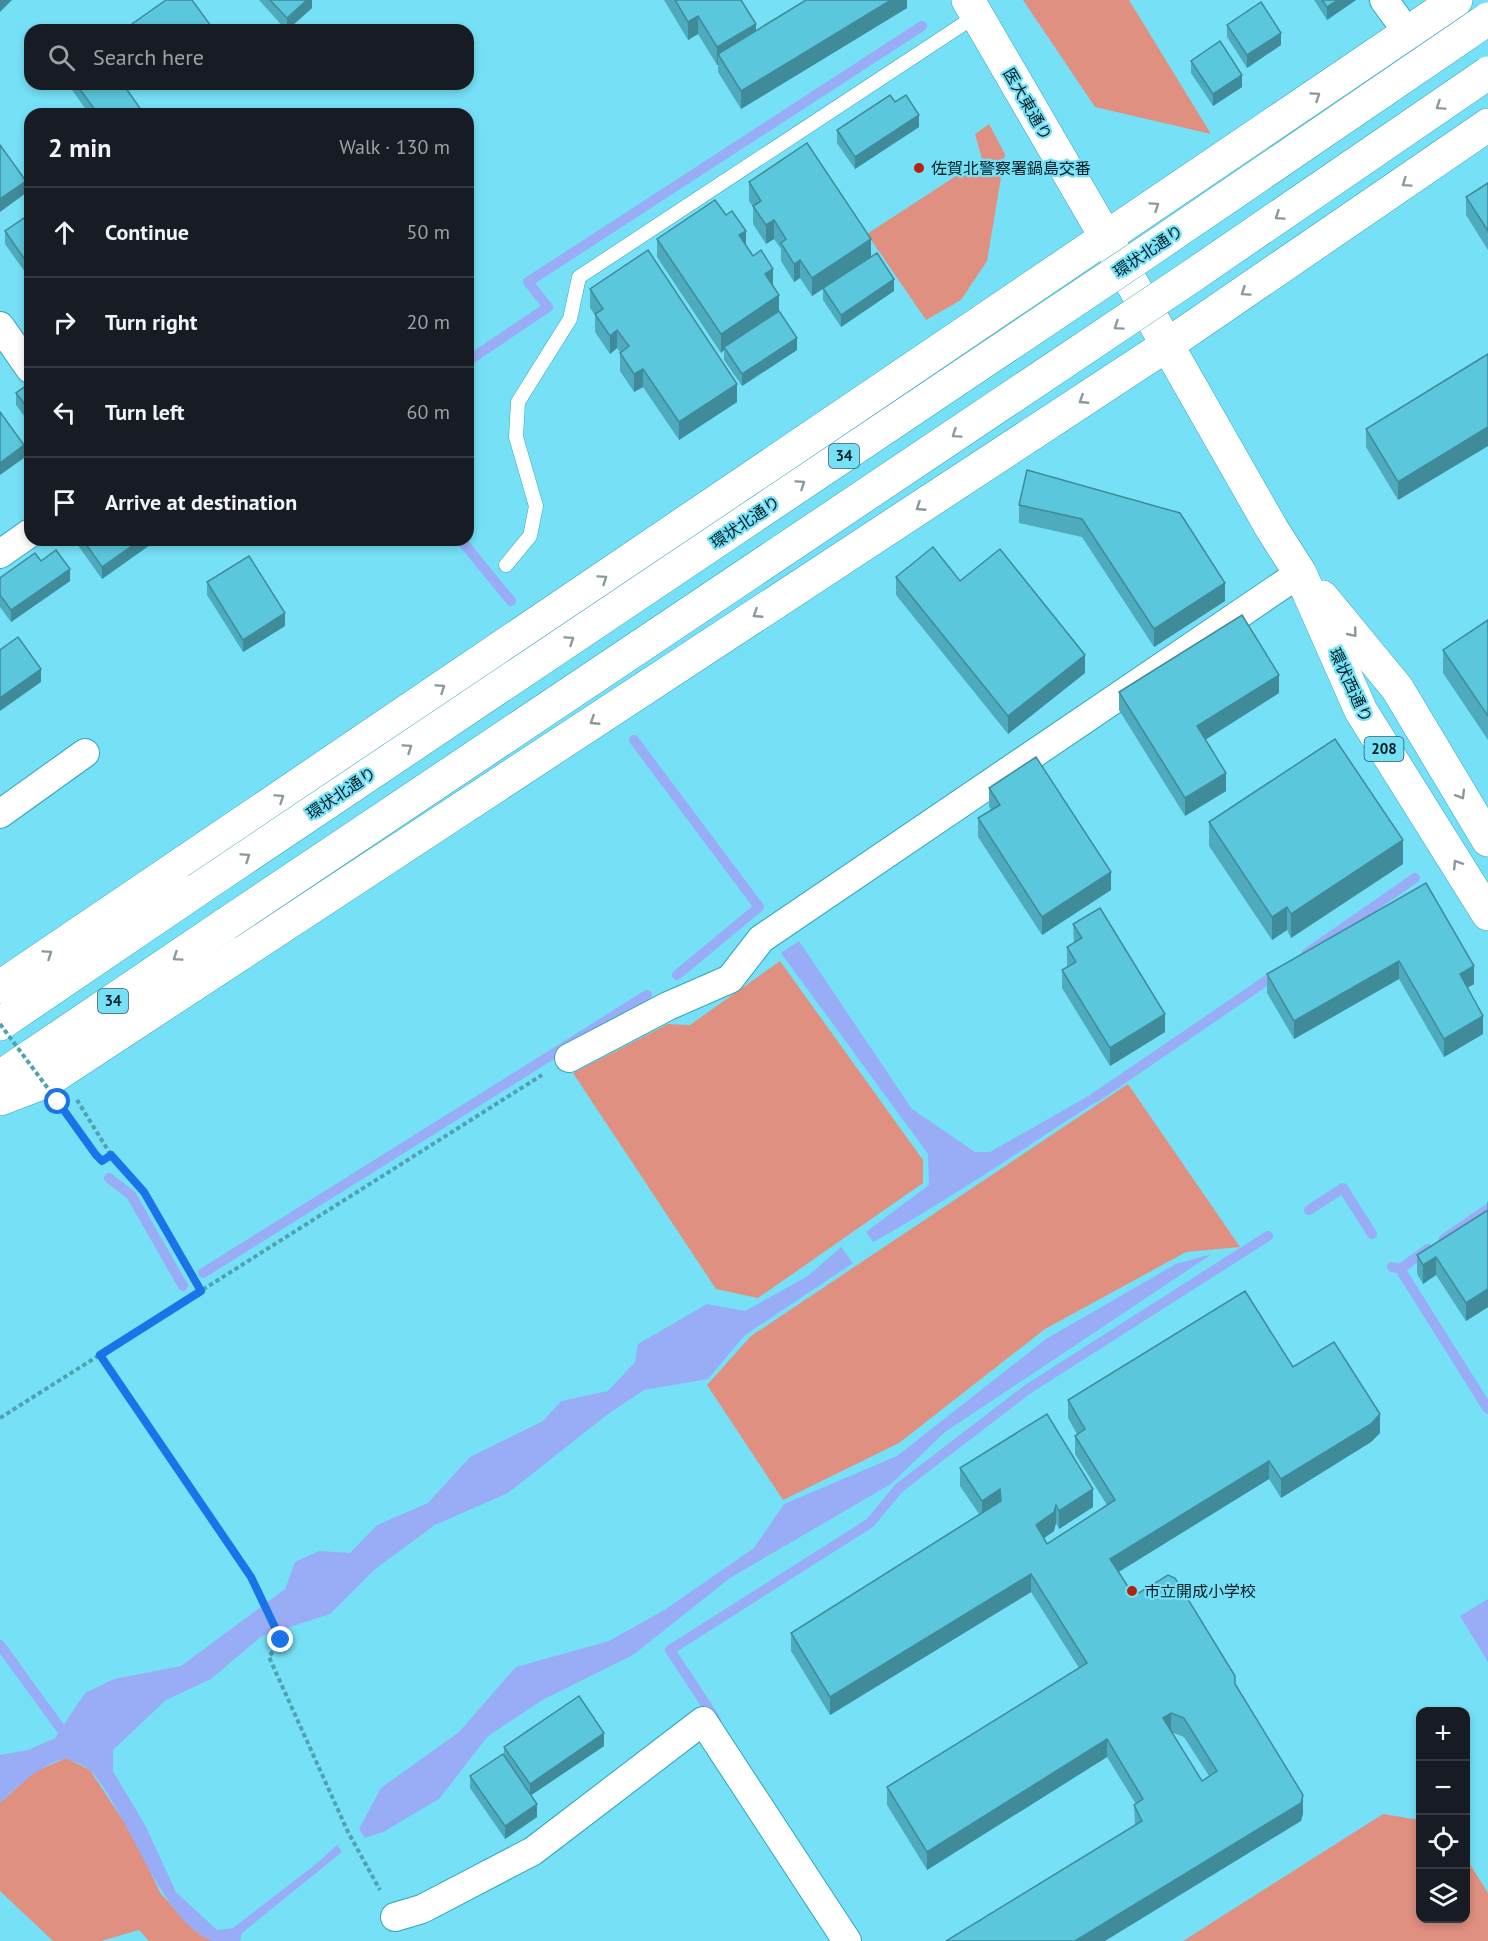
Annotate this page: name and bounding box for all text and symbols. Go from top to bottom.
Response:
search box [24,24,474,90]
icon: search [45,41,78,74]
text: Search here [93,43,204,71]
street label: 医大東通り [999,64,1057,144]
one-way arrow [1309,92,1320,103]
one-way arrow [1435,99,1446,110]
text: 2 min [48,131,111,164]
text: Walk · 130 m [339,134,450,160]
place label: 佐賀北警察署鍋島交番 [931,158,1091,178]
marker: 佐賀北警察署鍋島交番 [912,161,926,175]
one-way arrow [1402,176,1413,187]
one-way arrow [1148,202,1159,213]
one-way arrow [1275,209,1286,220]
icon: ahead [48,216,81,249]
text: Continue [105,218,189,246]
text: 50 m [407,219,450,245]
street label: 環状北通り [1109,220,1187,282]
one-way arrow [1240,285,1251,296]
icon: right [48,306,81,339]
text: Turn right [105,308,197,336]
text: 20 m [407,309,450,335]
one-way arrow [1113,318,1124,329]
one-way arrow [1079,393,1090,404]
icon: left [48,396,81,429]
text: Turn left [105,398,185,426]
text: 60 m [407,399,450,425]
one-way arrow [952,427,963,438]
road number: 34 [829,444,859,468]
one-way arrow [795,480,806,491]
icon: arrive [48,486,81,519]
text: Arrive at destination [105,488,297,516]
street label: 環状北通り [706,491,784,553]
one-way arrow [916,500,927,511]
one-way arrow [596,575,607,586]
one-way arrow [753,607,763,619]
one-way arrow [1345,626,1356,637]
one-way arrow [563,636,574,647]
street label: 環状西通り [1325,645,1377,725]
one-way arrow [435,685,446,696]
one-way arrow [590,714,600,726]
road number: 208 [1364,737,1404,761]
one-way arrow [402,744,412,756]
street label: 環状北通り [302,762,380,824]
one-way arrow [1453,789,1465,799]
one-way arrow [273,794,284,805]
one-way arrow [239,853,250,864]
one-way arrow [1453,860,1464,871]
one-way arrow [42,950,53,961]
one-way arrow [173,950,184,961]
road number: 34 [98,989,128,1013]
route start [44,1088,70,1114]
place label: 市立開成小学校 [1144,1581,1256,1601]
marker: 市立開成小学校 [1125,1584,1139,1598]
route end [267,1626,293,1652]
map controls [1416,1707,1470,1923]
button: + [1416,1707,1470,1761]
button: − [1416,1761,1470,1815]
button: locate [1416,1815,1470,1869]
button: layers [1416,1869,1470,1923]

